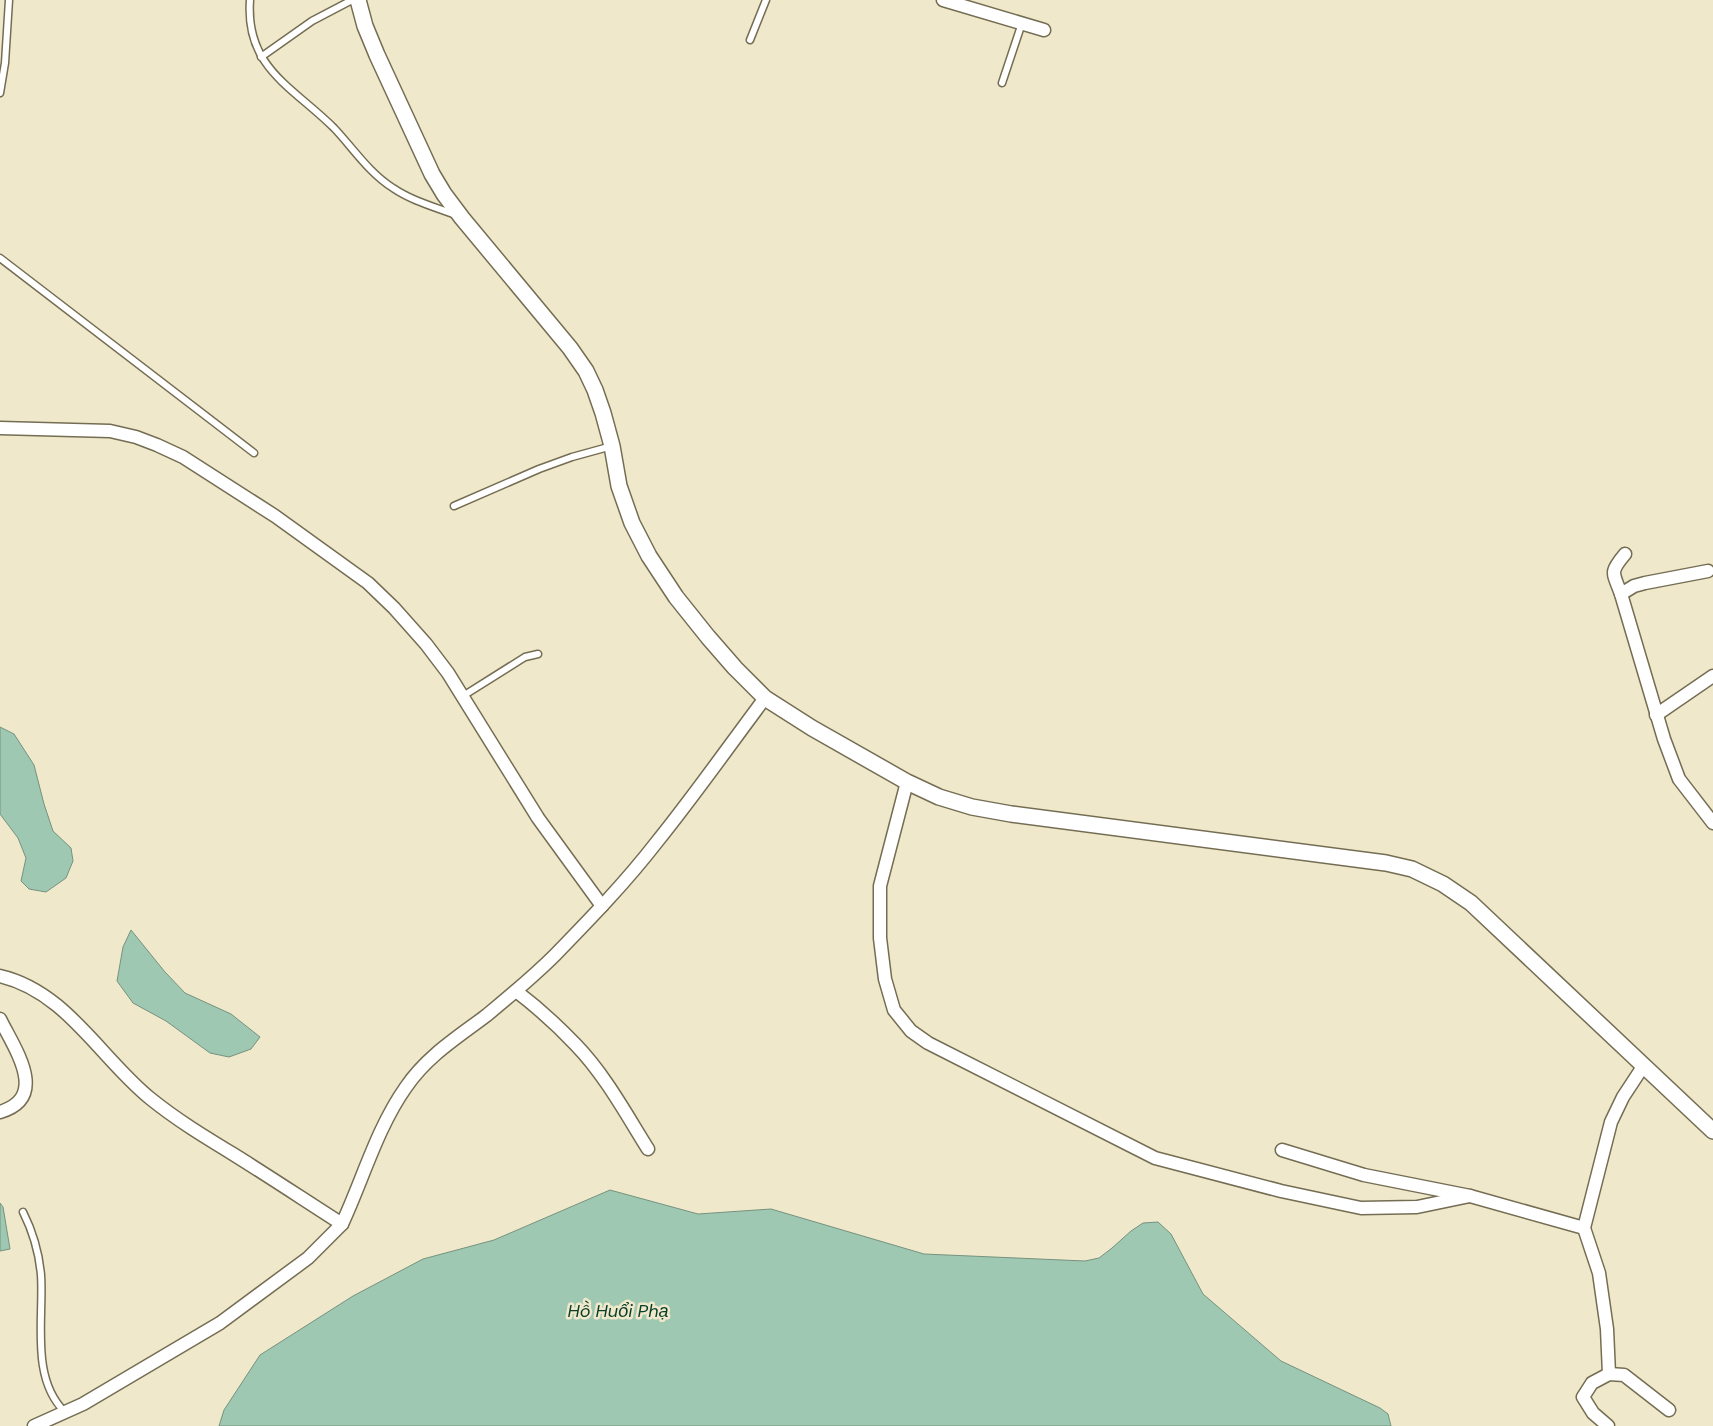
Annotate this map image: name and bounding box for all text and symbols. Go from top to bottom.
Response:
water label: Hồ Huổi Phạ [567,1299,669,1323]

